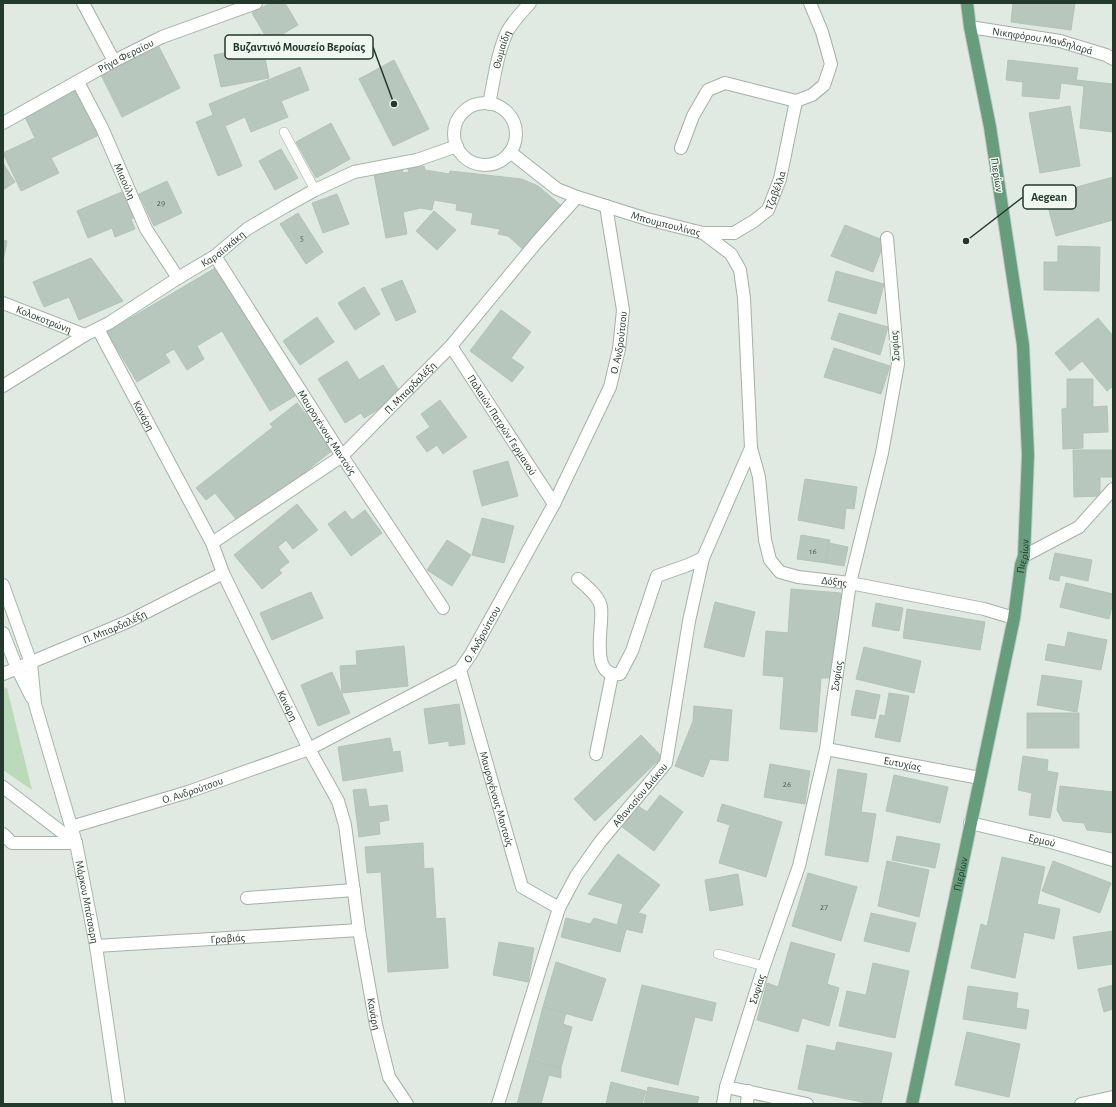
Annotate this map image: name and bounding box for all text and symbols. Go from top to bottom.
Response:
street label: Νικηφόρου Μανδηλαρά [992,25,1095,56]
street label: Θωμαίδη [490,29,513,70]
callout: Βυζαντινό Μουσείο Βεροίας [225,35,373,59]
street label: Ρήγα Φεραίου [96,37,155,74]
text: Βυζαντινό Μουσείο Βεροίας [233,41,365,54]
street label: Πιερίων [989,157,1005,193]
street label: Μιαούλη [112,161,138,201]
street label: Τζαβέλλα [763,170,787,212]
callout: Aegean [1023,185,1076,209]
text: Aegean [1031,191,1067,203]
house number: 29 [157,199,165,208]
street label: Μπουμπουλίνας [630,209,702,238]
street label: Καραϊσκάκη [199,228,247,269]
house number: 5 [300,234,304,243]
street label: Κολοκοτρώνη [15,303,73,335]
street label: Ο. Ανδρούτσου [608,311,628,375]
street label: Σοφίας [888,330,902,362]
street label: Π. Μπαρδαλέξη [382,359,438,416]
street label: Παλαιών Πατρών Γερμανού [466,373,539,477]
street label: Μαυρογένους Μαντούς [296,388,358,477]
street label: Κανάρη [132,398,157,432]
street label: Πιερίων [1014,539,1030,574]
house number: 16 [809,547,817,556]
street label: Δόξης [821,574,848,588]
street label: Ο. Ανδρούτσου [461,604,502,665]
street label: Π. Μπαρδαλέξη [81,608,148,645]
street label: Σοφίας [829,660,844,692]
street label: Κανάρη [276,689,300,723]
street label: Μαυρογένους Μαντούς [478,750,516,848]
street label: Ευτυχίας [883,755,922,772]
street label: Αθανασίου Διάκου [610,761,669,828]
street label: Ο. Ανδρούτσου [161,775,224,805]
house number: 26 [783,780,791,789]
street label: Ερμού [1027,831,1057,849]
street label: Πιερίων [951,856,969,892]
street label: Μάρκου Μπότσαρη [74,860,101,944]
house number: 27 [820,903,828,912]
street label: Γραβιάς [210,931,245,945]
street label: Σοφίας [747,973,767,1005]
street label: Κανάρη [366,997,383,1031]

